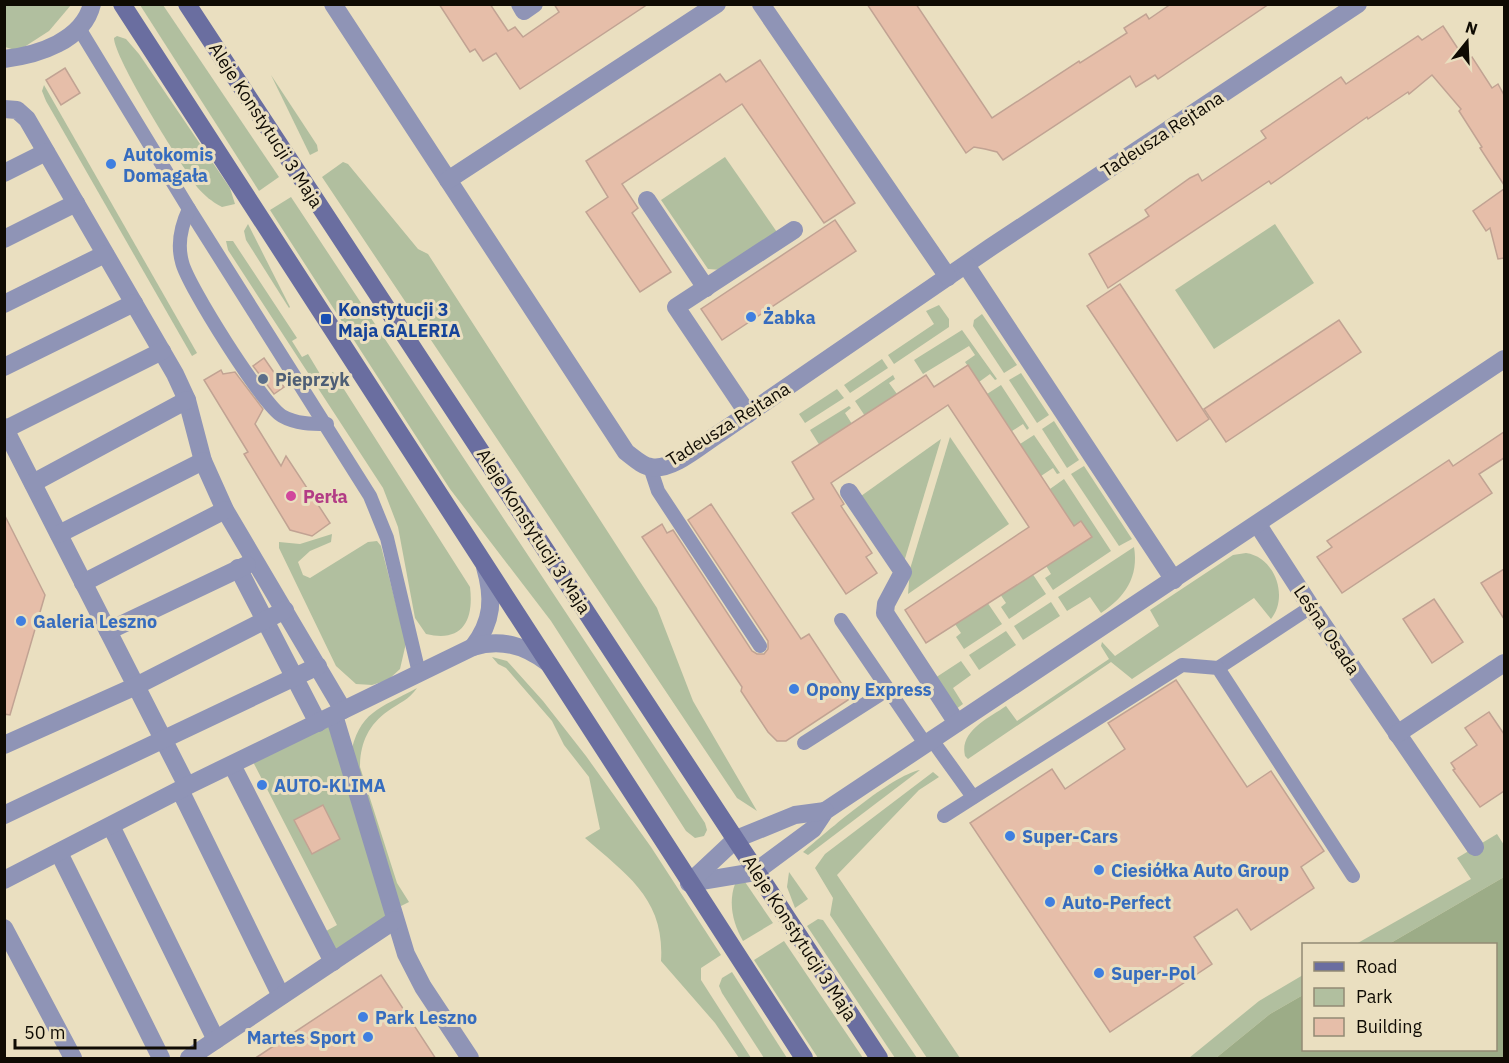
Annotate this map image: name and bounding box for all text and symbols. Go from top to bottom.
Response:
north arrow [1437,12,1497,72]
text: N [1463,16,1480,39]
street label: Aleje Konstytucji 3 Maja [204,38,328,212]
street label: Tadeusza Rejtana [1096,86,1228,182]
place label: Autokomis Domagała [123,143,213,187]
marker: Autokomis Domagała [104,157,118,171]
place label: Konstytucji 3 Maja GALERIA [338,298,461,342]
place label: Żabka [763,306,816,329]
marker: Żabka [744,310,758,324]
marker: Konstytucji 3 Maja GALERIA [319,312,333,326]
place label: Pieprzyk [275,368,350,391]
marker: Pieprzyk [256,372,270,386]
street label: Tadeusza Rejtana [662,377,794,471]
street label: Aleje Konstytucji 3 Maja [472,444,596,618]
place label: Perła [303,485,348,508]
marker: Perła [284,489,298,503]
street label: Leśna Osada [1289,581,1365,679]
place label: Galeria Leszno [33,610,157,633]
marker: Galeria Leszno [14,614,28,628]
place label: Opony Express [806,678,932,701]
marker: Opony Express [787,682,801,696]
place label: AUTO-KLIMA [274,774,386,797]
marker: AUTO-KLIMA [255,778,269,792]
place label: Super-Cars [1022,825,1118,848]
marker: Super-Cars [1003,829,1017,843]
street label: Aleje Konstytucji 3 Maja [738,851,862,1025]
place label: Ciesiółka Auto Group [1111,859,1289,882]
marker: Ciesiółka Auto Group [1092,863,1106,877]
place label: Auto-Perfect [1062,891,1171,914]
marker: Auto-Perfect [1043,895,1057,909]
legend [1302,943,1497,1051]
text: Road [1356,955,1397,978]
place label: Super-Pol [1111,962,1196,985]
marker: Super-Pol [1092,966,1106,980]
text: Park [1356,985,1393,1008]
place label: Park Leszno [375,1006,477,1029]
marker: Park Leszno [356,1010,370,1024]
scale bar [15,1012,195,1050]
text: Building [1356,1015,1423,1038]
text: 50 m [24,1021,66,1044]
place label: Martes Sport [247,1026,356,1049]
marker: Martes Sport [361,1030,375,1044]

